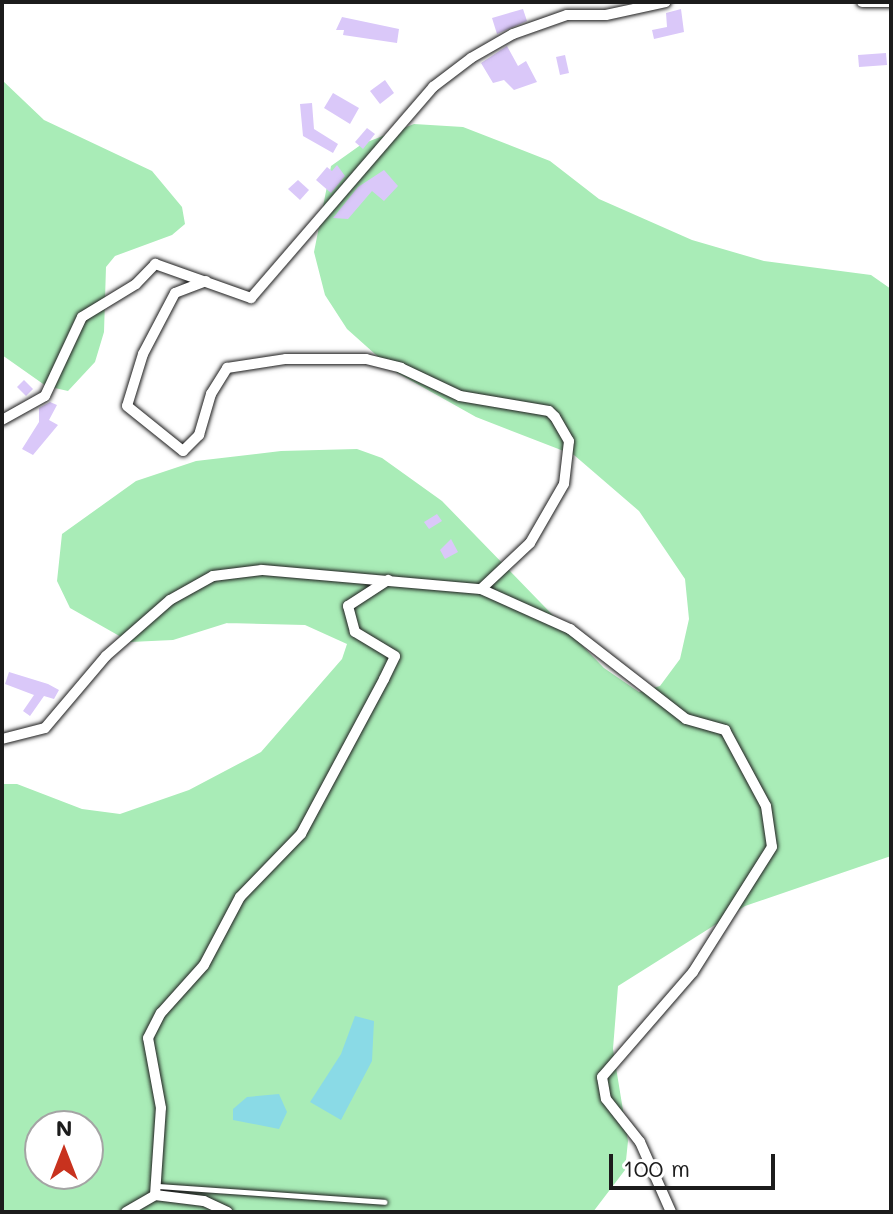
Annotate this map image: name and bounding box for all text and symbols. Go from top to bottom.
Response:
north arrow [24,1110,104,1190]
text: N [56,1113,72,1142]
scale bar [613,1138,779,1188]
text: 100 m [623,1152,690,1183]

